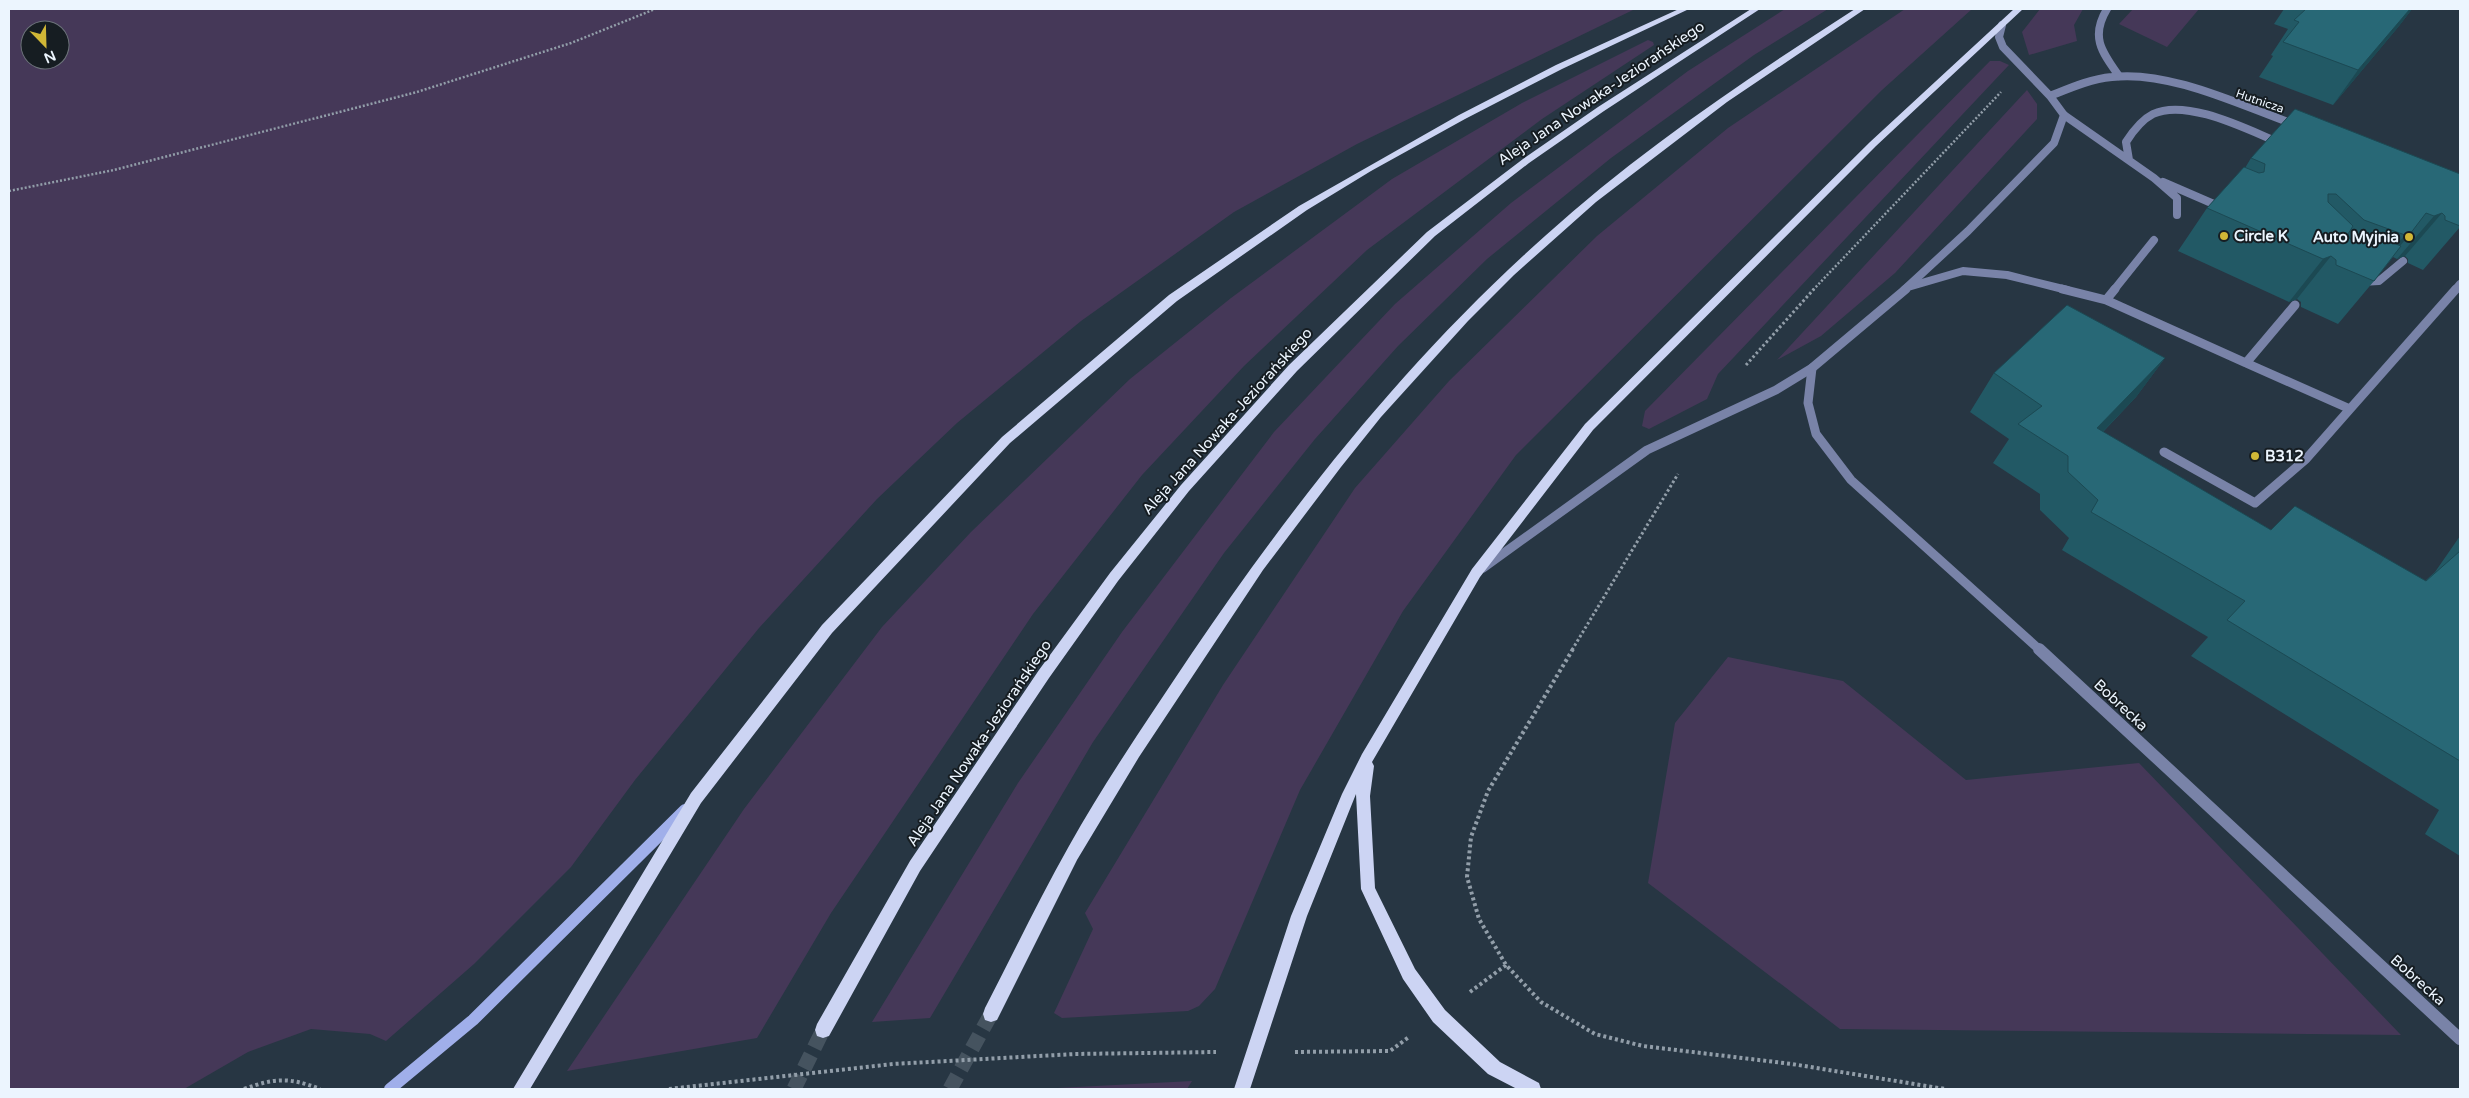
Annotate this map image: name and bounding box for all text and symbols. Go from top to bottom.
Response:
street label: Aleja Jana Nowaka-Jeziorańskiego [1494,17,1708,169]
north arrow [20,20,70,70]
text: N [41,46,58,67]
street label: Hutnicza [2234,86,2286,116]
place label: Circle K [2234,227,2288,245]
place label: Auto Myjnia [2313,228,2399,247]
marker: Circle K [2218,230,2230,242]
marker: Auto Myjnia [2403,231,2415,243]
street label: Aleja Jana Nowaka-Jeziorańskiego [1138,324,1316,518]
place label: B312 [2265,447,2304,465]
marker: B312 [2249,450,2261,462]
street label: Aleja Jana Nowaka-Jeziorańskiego [903,636,1055,850]
street label: Bobrecka [2090,675,2152,735]
street label: Bobrecka [2387,951,2449,1009]

